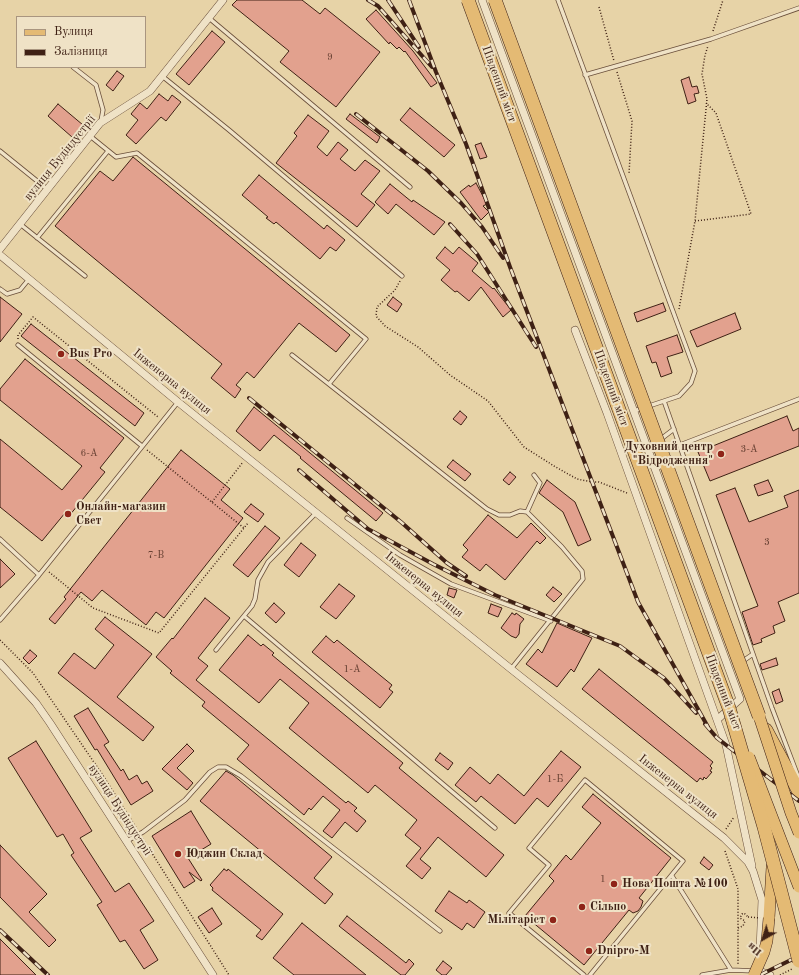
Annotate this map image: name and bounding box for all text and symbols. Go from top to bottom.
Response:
legend [16,16,146,68]
text: Вулиця [54,26,93,38]
street label: Південний міст [478,44,520,124]
text: Залізниця [54,46,108,58]
house number: 9 [327,51,333,63]
street label: вулиця Будіндустрії [21,112,99,204]
street label: Інженерна вулиця [130,346,214,418]
place label: Bus Pro [69,347,112,361]
street label: Південний міст [590,348,632,428]
marker: Bus Pro [56,349,66,359]
place label: Духовний центр "Відродження" [624,440,713,468]
house number: 3-А [740,443,758,455]
house number: 6-А [80,447,98,459]
marker: Духовний центр "Відродження" [716,449,726,459]
place label: Онлайн-магазин Свет [76,500,166,528]
marker: Онлайн-магазин Свет [63,509,73,519]
house number: 3 [764,536,770,548]
house number: 7-В [148,549,164,561]
street label: Інженерна вулиця [382,549,466,621]
street label: Південний міст [702,652,744,732]
house number: 1-А [343,663,361,675]
street label: Інженерна вулиця [636,752,720,822]
street label: вулиця Будіндустрії [85,762,155,858]
house number: 1-Б [547,773,563,785]
place label: Юджин Склад [186,847,262,861]
marker: Юджин Склад [173,849,183,859]
house number: 1 [600,873,606,885]
place label: Нова Пошта №100 [622,877,728,891]
marker: Нова Пошта №100 [609,879,619,889]
place label: Сільпо [590,900,626,914]
marker: Сільпо [577,902,587,912]
place label: Мілітаріст [488,913,545,927]
marker: Мілітаріст [548,915,558,925]
north arrow [743,919,783,959]
text: Пн [746,940,764,958]
place label: Dnipro-M [597,944,650,958]
marker: Dnipro-M [584,946,594,956]

